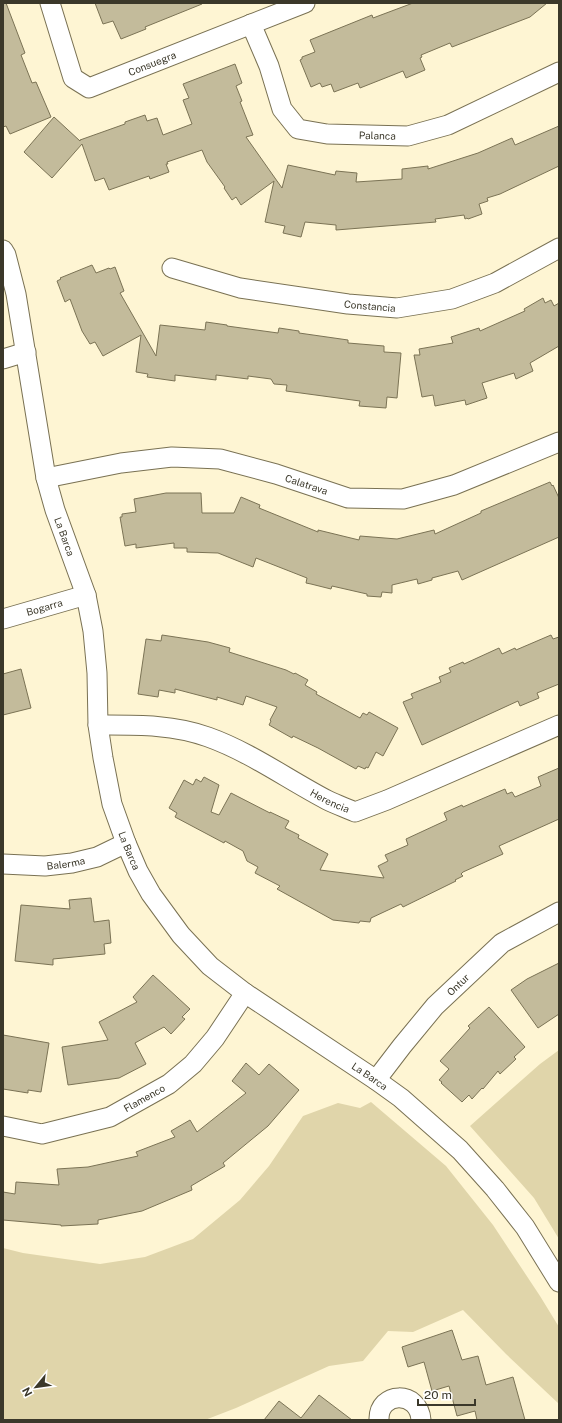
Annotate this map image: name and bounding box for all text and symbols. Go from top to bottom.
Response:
street label: Consuegra [126,48,178,78]
street label: Palanca [359,129,396,142]
street label: Constancia [343,297,396,314]
street label: Calatrava [284,471,329,497]
street label: La Barca [52,515,77,558]
street label: Bogarra [25,596,64,618]
street label: Herencia [308,786,351,815]
street label: La Barca [116,830,143,872]
street label: Balerma [46,854,86,872]
street label: Ontur [444,971,472,998]
street label: La Barca [350,1060,390,1092]
street label: Flamenco [121,1081,167,1114]
north arrow [16,1367,56,1407]
scale bar [418,1381,475,1407]
text: N [20,1385,35,1399]
text: 20 m [424,1388,452,1402]

